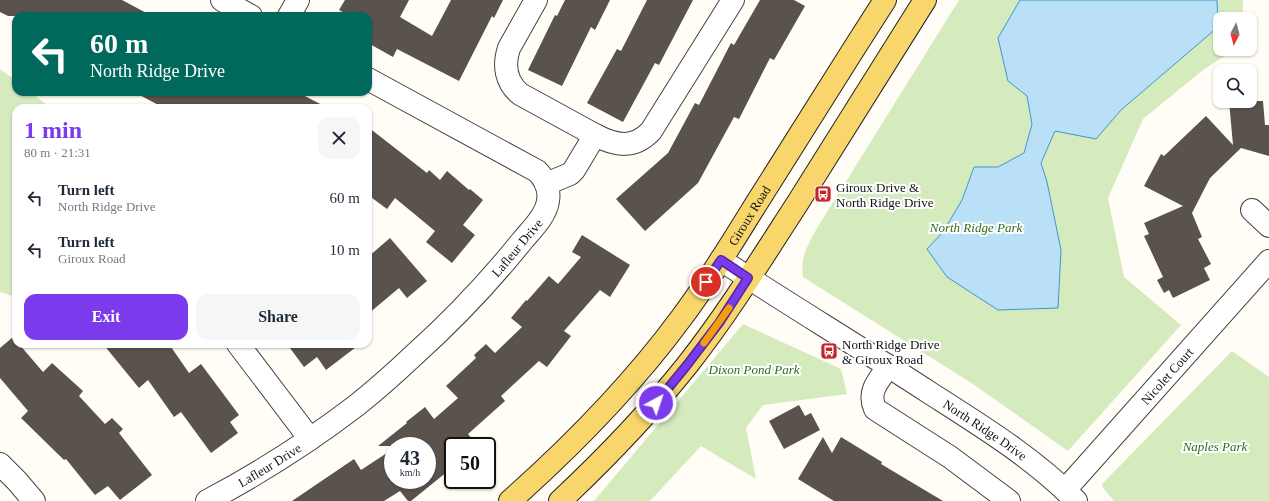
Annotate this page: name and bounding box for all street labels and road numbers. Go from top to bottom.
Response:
street label: Giroux Road [725,183,774,248]
street label: Lafleur Drive [488,216,546,280]
street label: Nicolet Court [1138,344,1197,408]
street label: North Ridge Drive [940,396,1030,464]
street label: Lafleur Drive [235,440,304,490]

